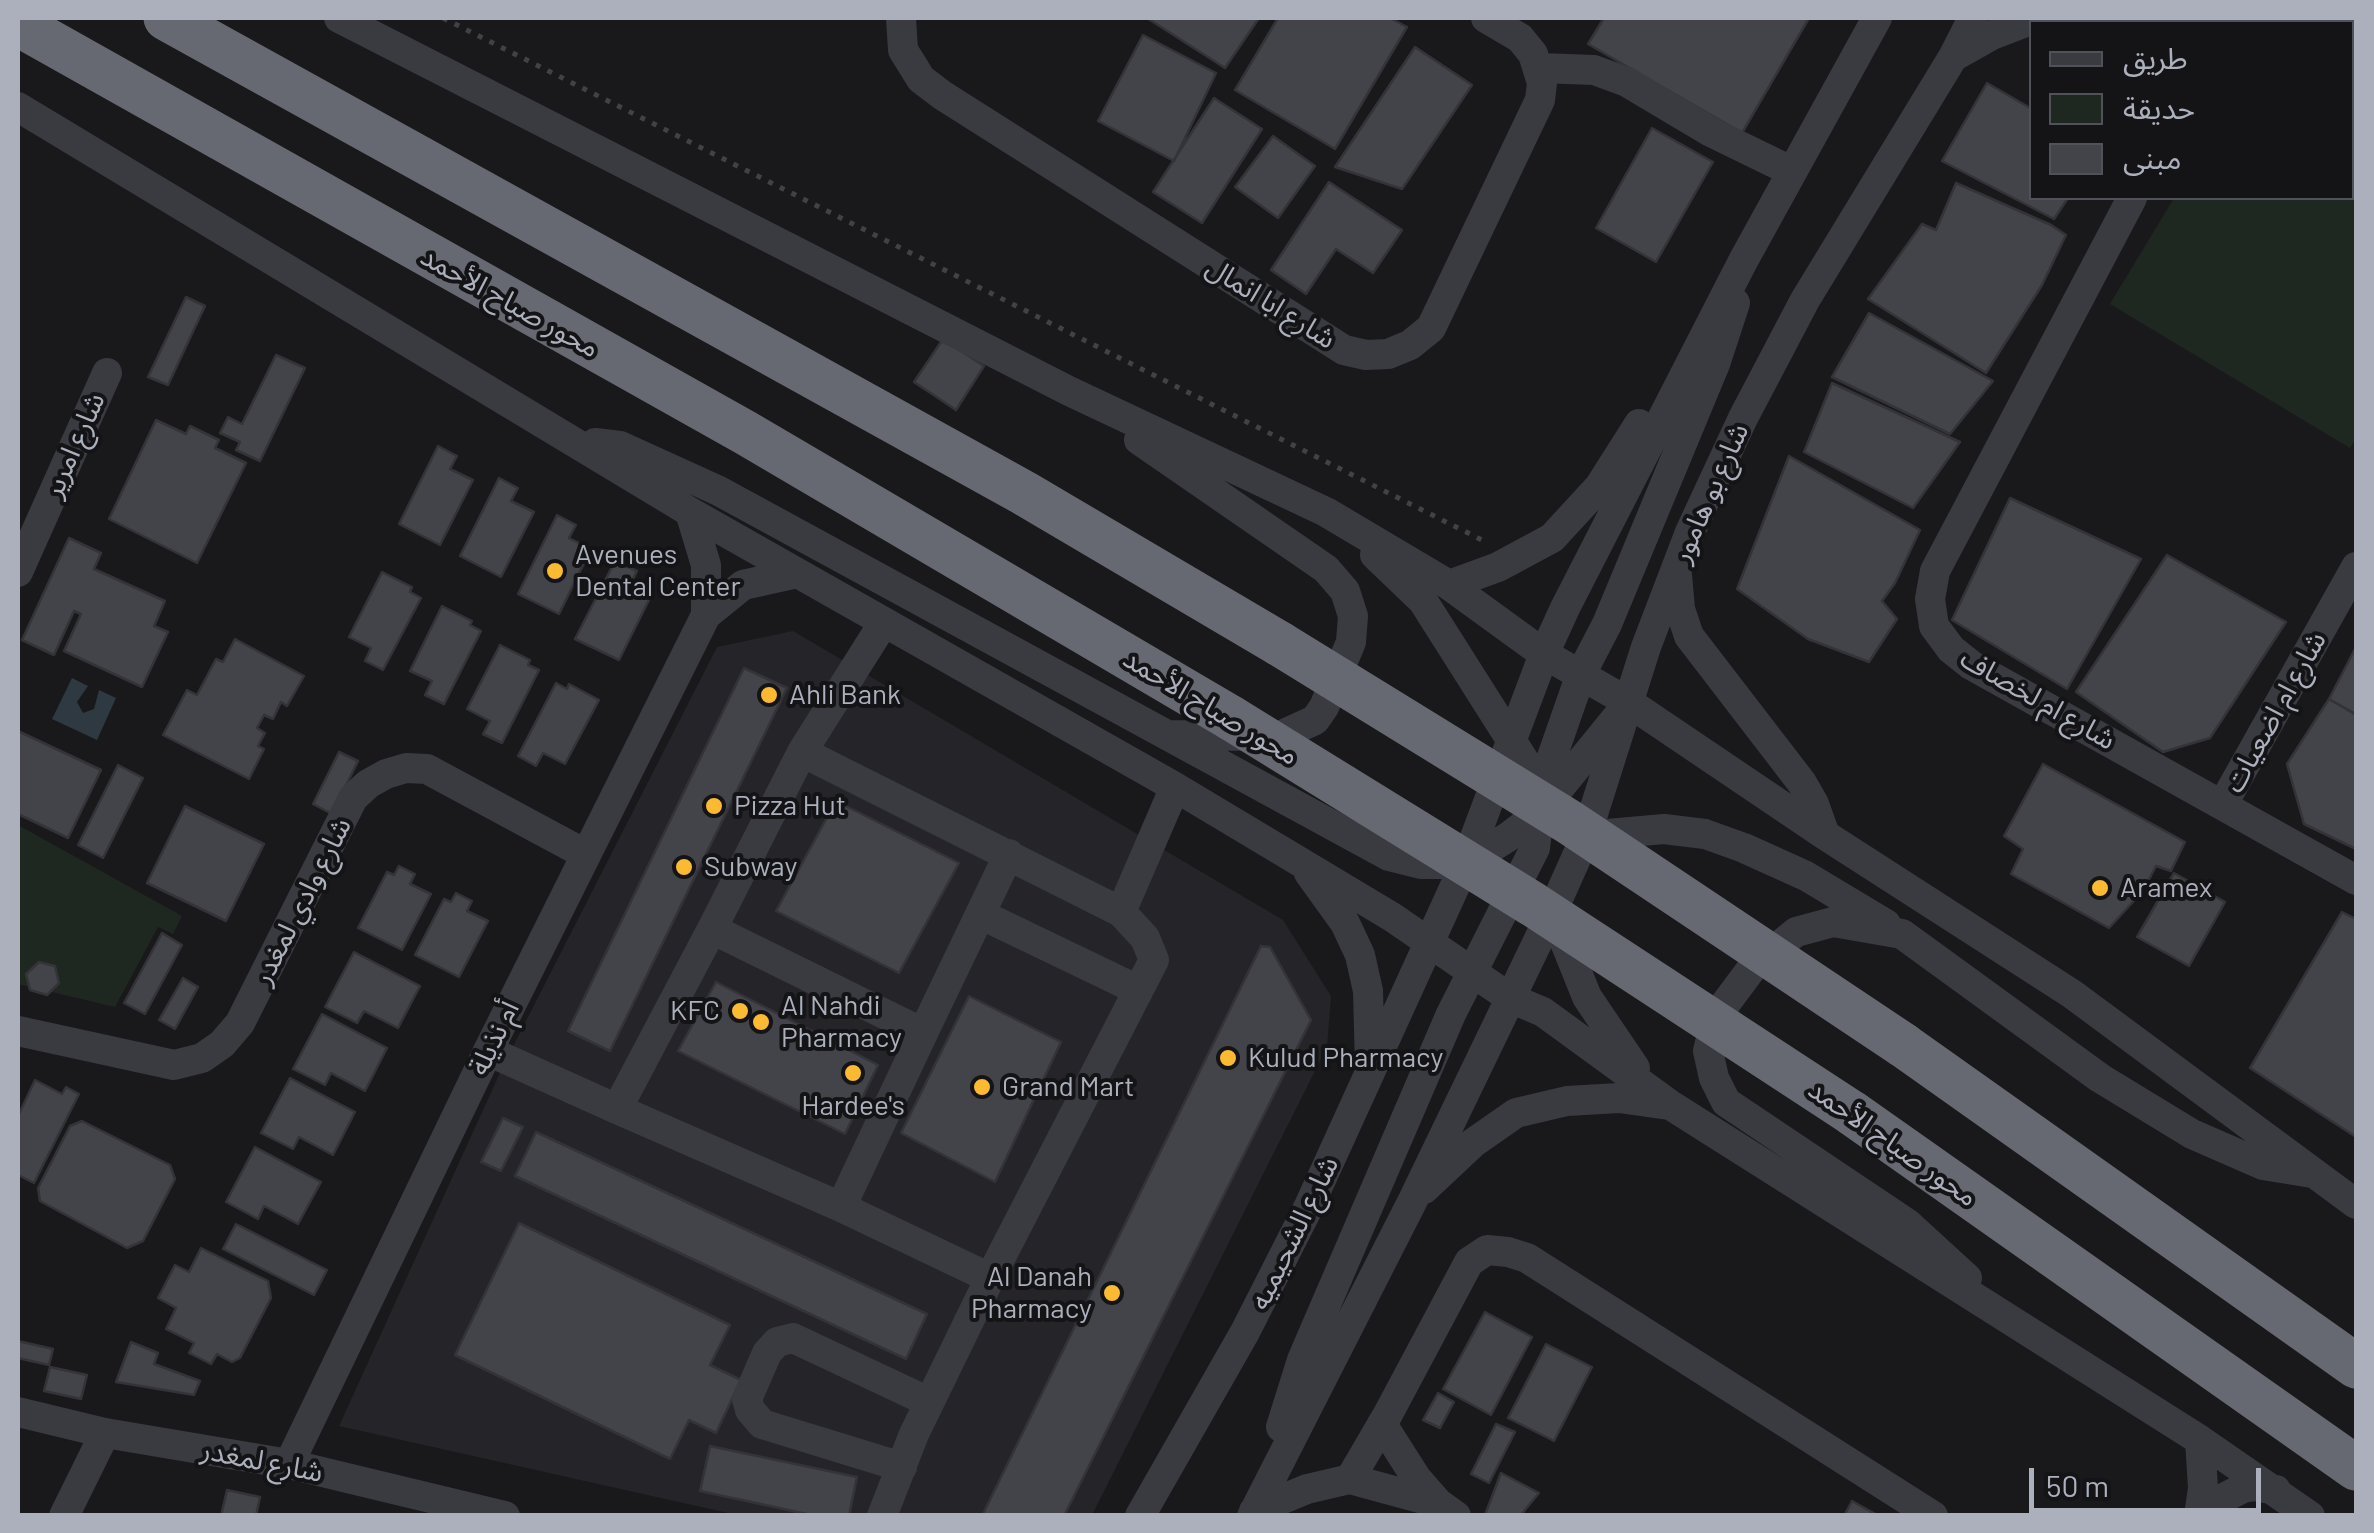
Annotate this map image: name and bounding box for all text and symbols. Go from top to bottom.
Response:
legend [2029,20,2354,200]
text: طريق [2123,39,2188,75]
text: حديقة [2123,89,2195,125]
text: مبنى [2123,139,2181,175]
street label: محور صباح الأحمد [415,239,605,365]
street label: شارع ابا انمال [1200,250,1342,356]
street label: شارع امرير [36,387,112,503]
street label: شارع بو هامور [1664,418,1756,568]
place label: Avenues Dental Center [575,538,741,604]
marker: Avenues Dental Center [544,560,566,582]
street label: شارع ام اضعيات [2217,626,2333,798]
street label: محور صباح الأحمد [1117,641,1305,773]
street label: شارع ام لخصاف [1955,641,2121,757]
place label: Ahli Bank [789,678,901,712]
marker: Ahli Bank [758,684,780,706]
place label: Pizza Hut [734,789,846,823]
marker: Pizza Hut [703,795,725,817]
street label: شارع وادي لمغدر [246,812,358,990]
place label: Subway [704,850,797,884]
marker: Subway [673,856,695,878]
place label: Aramex [2120,871,2212,905]
marker: Aramex [2089,877,2111,899]
place label: Al Nahdi Pharmacy [781,989,902,1055]
place label: KFC [670,994,720,1028]
street label: أم نذيلة [462,995,526,1081]
marker: KFC [729,1000,751,1022]
marker: Al Nahdi Pharmacy [750,1011,772,1033]
place label: Kulud Pharmacy [1248,1041,1443,1075]
marker: Kulud Pharmacy [1217,1047,1239,1069]
marker: Hardee's [842,1062,864,1084]
place label: Grand Mart [1002,1070,1134,1104]
street label: محور صباح الأحمد [1802,1072,1984,1214]
marker: Grand Mart [971,1076,993,1098]
place label: Hardee's [801,1089,905,1123]
street label: شارع الشحيميه [1242,1151,1346,1315]
place label: Al Danah Pharmacy [971,1260,1092,1326]
marker: Al Danah Pharmacy [1101,1282,1123,1304]
street label: شارع لمغدر [198,1433,326,1489]
scale bar [2034,1448,2266,1510]
text: 50 m [2046,1467,2109,1503]

